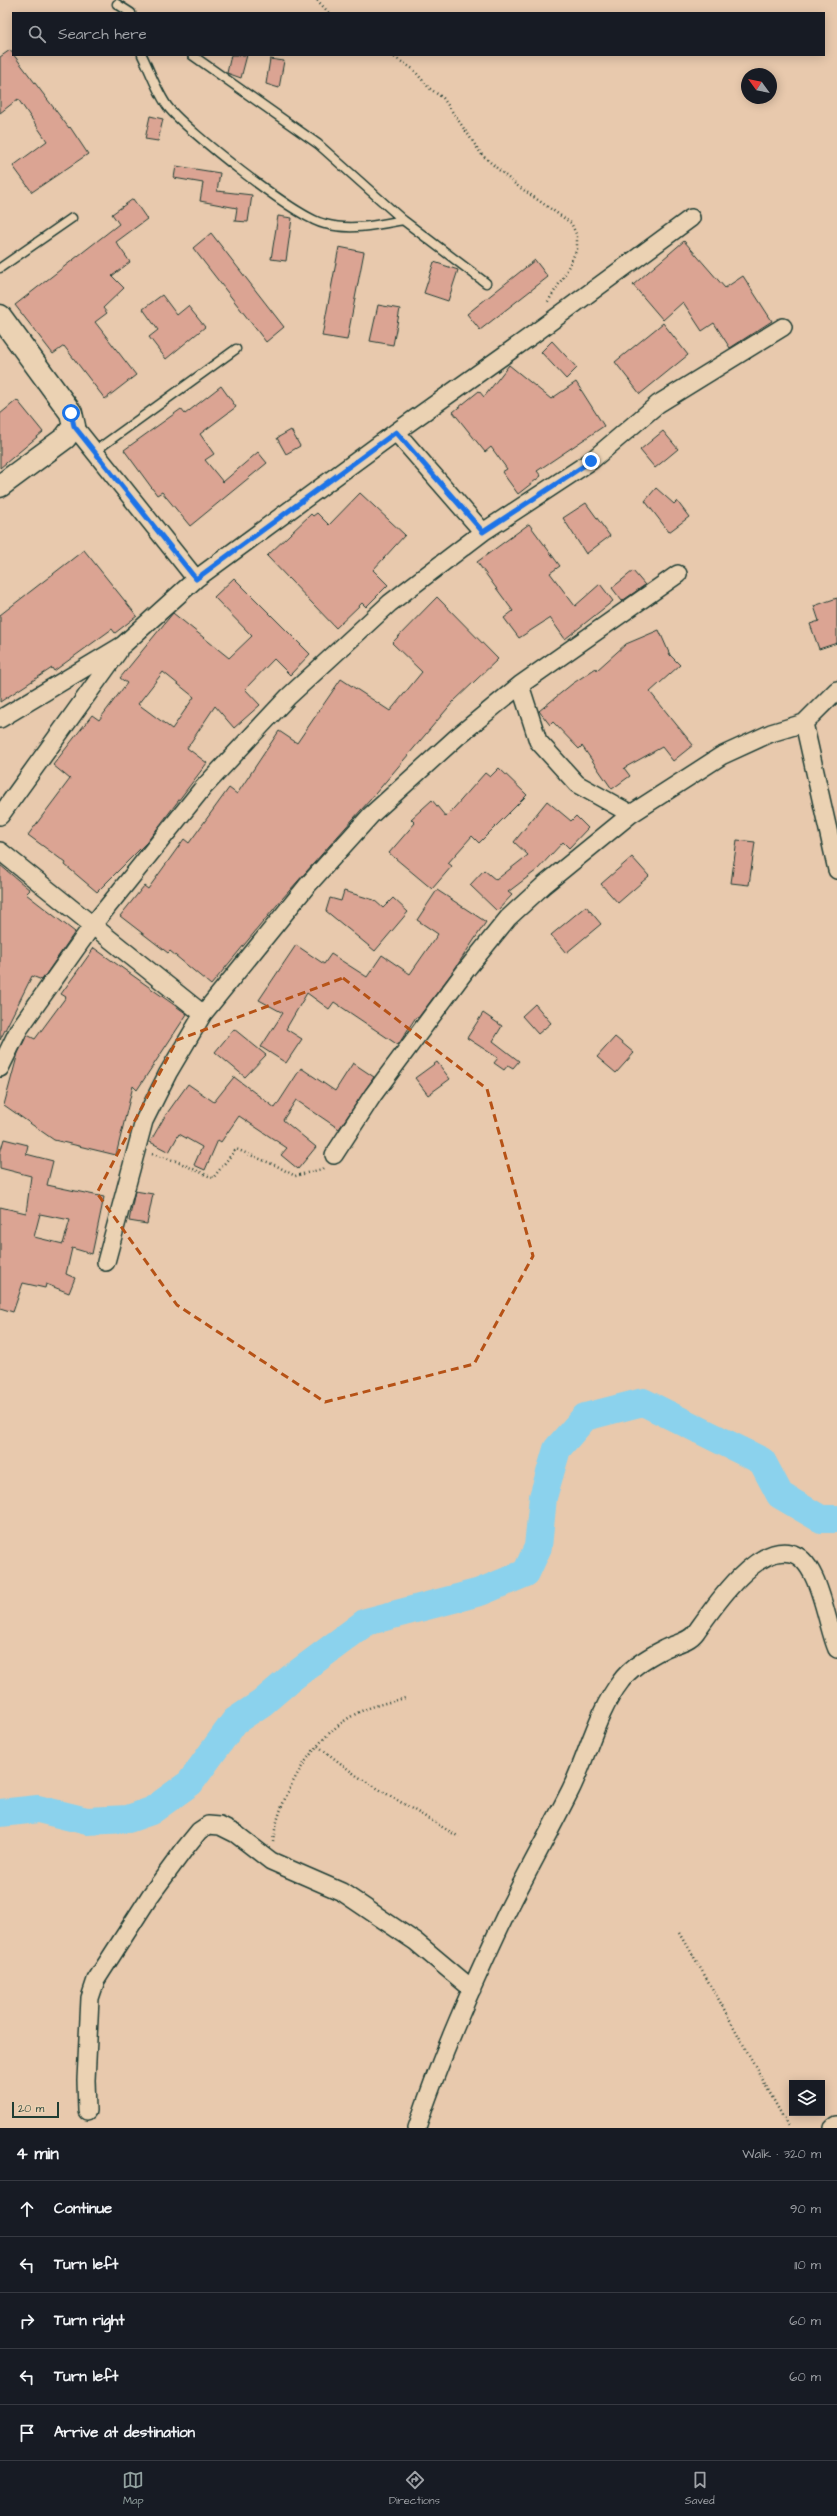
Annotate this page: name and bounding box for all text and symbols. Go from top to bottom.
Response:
search box [12,12,825,56]
icon: search [26,23,48,45]
text: Search here [58,24,147,45]
north arrow [741,68,777,104]
route start [62,404,80,422]
route end [582,452,600,470]
map controls [789,2080,825,2116]
button: layers [789,2080,825,2116]
scale bar [12,2100,59,2119]
text: 20 m [18,2101,44,2116]
text: 4 min [16,2142,59,2166]
text: Walk · 320 m [742,2145,821,2163]
icon: ahead [16,2198,38,2220]
text: Continue [54,2198,112,2219]
text: 90 m [790,2200,821,2218]
icon: left [16,2254,38,2276]
text: Turn left [54,2254,118,2275]
text: 110 m [794,2256,821,2274]
icon: right [16,2310,38,2332]
text: Turn right [54,2310,125,2331]
text: 60 m [789,2312,821,2330]
icon: left [16,2366,38,2388]
text: Turn left [54,2366,118,2387]
text: 60 m [789,2368,821,2386]
icon: arrive [16,2422,38,2444]
text: Arrive at destination [54,2422,195,2443]
tab: Map [122,2469,144,2508]
tab: Directions [389,2469,440,2508]
tab: Saved [685,2469,715,2508]

